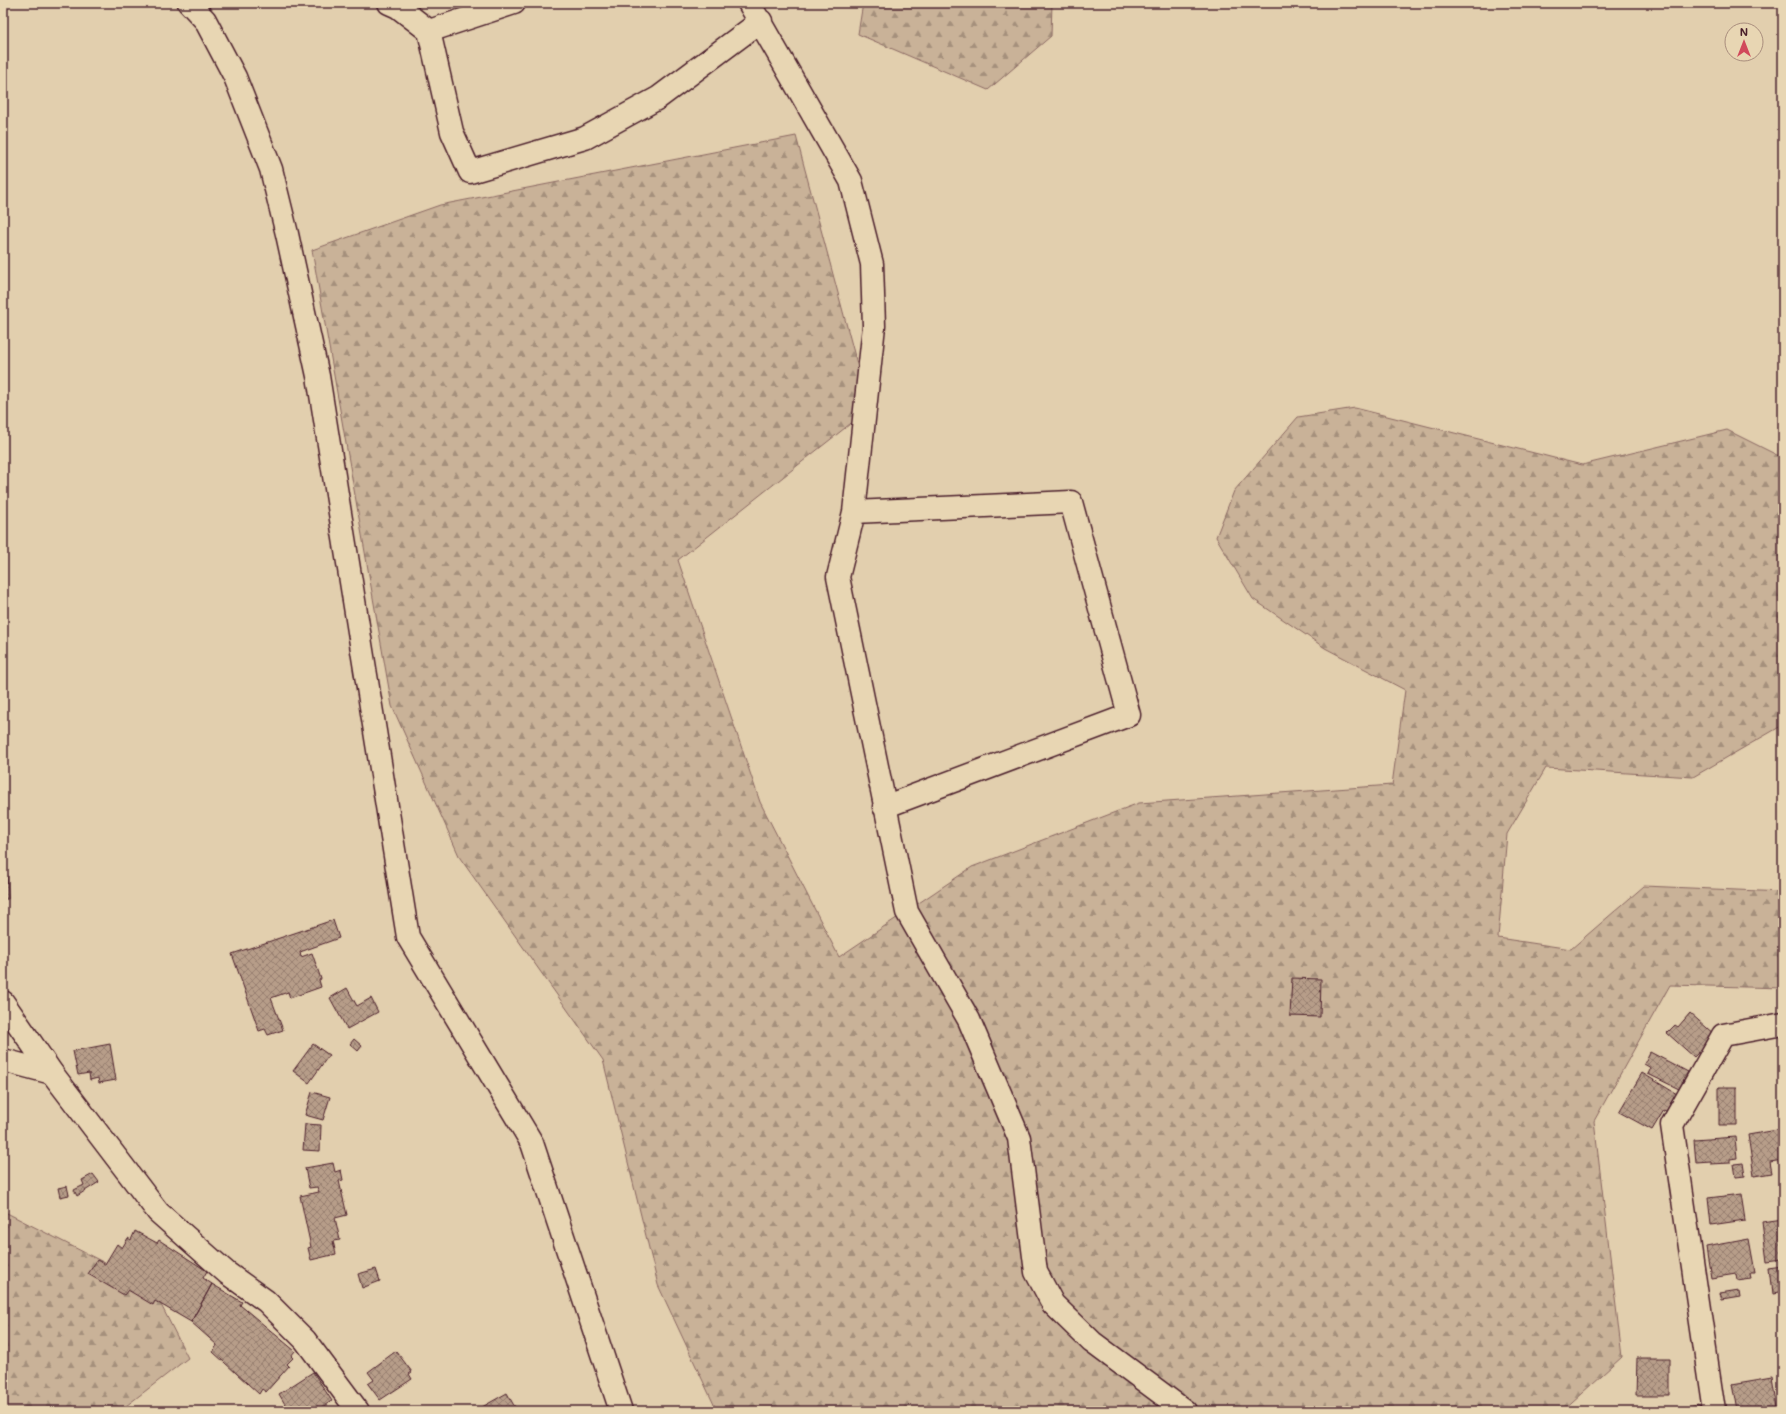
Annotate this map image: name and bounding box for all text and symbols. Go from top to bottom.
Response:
north arrow [1724,22,1764,62]
text: N [1740,24,1748,39]

